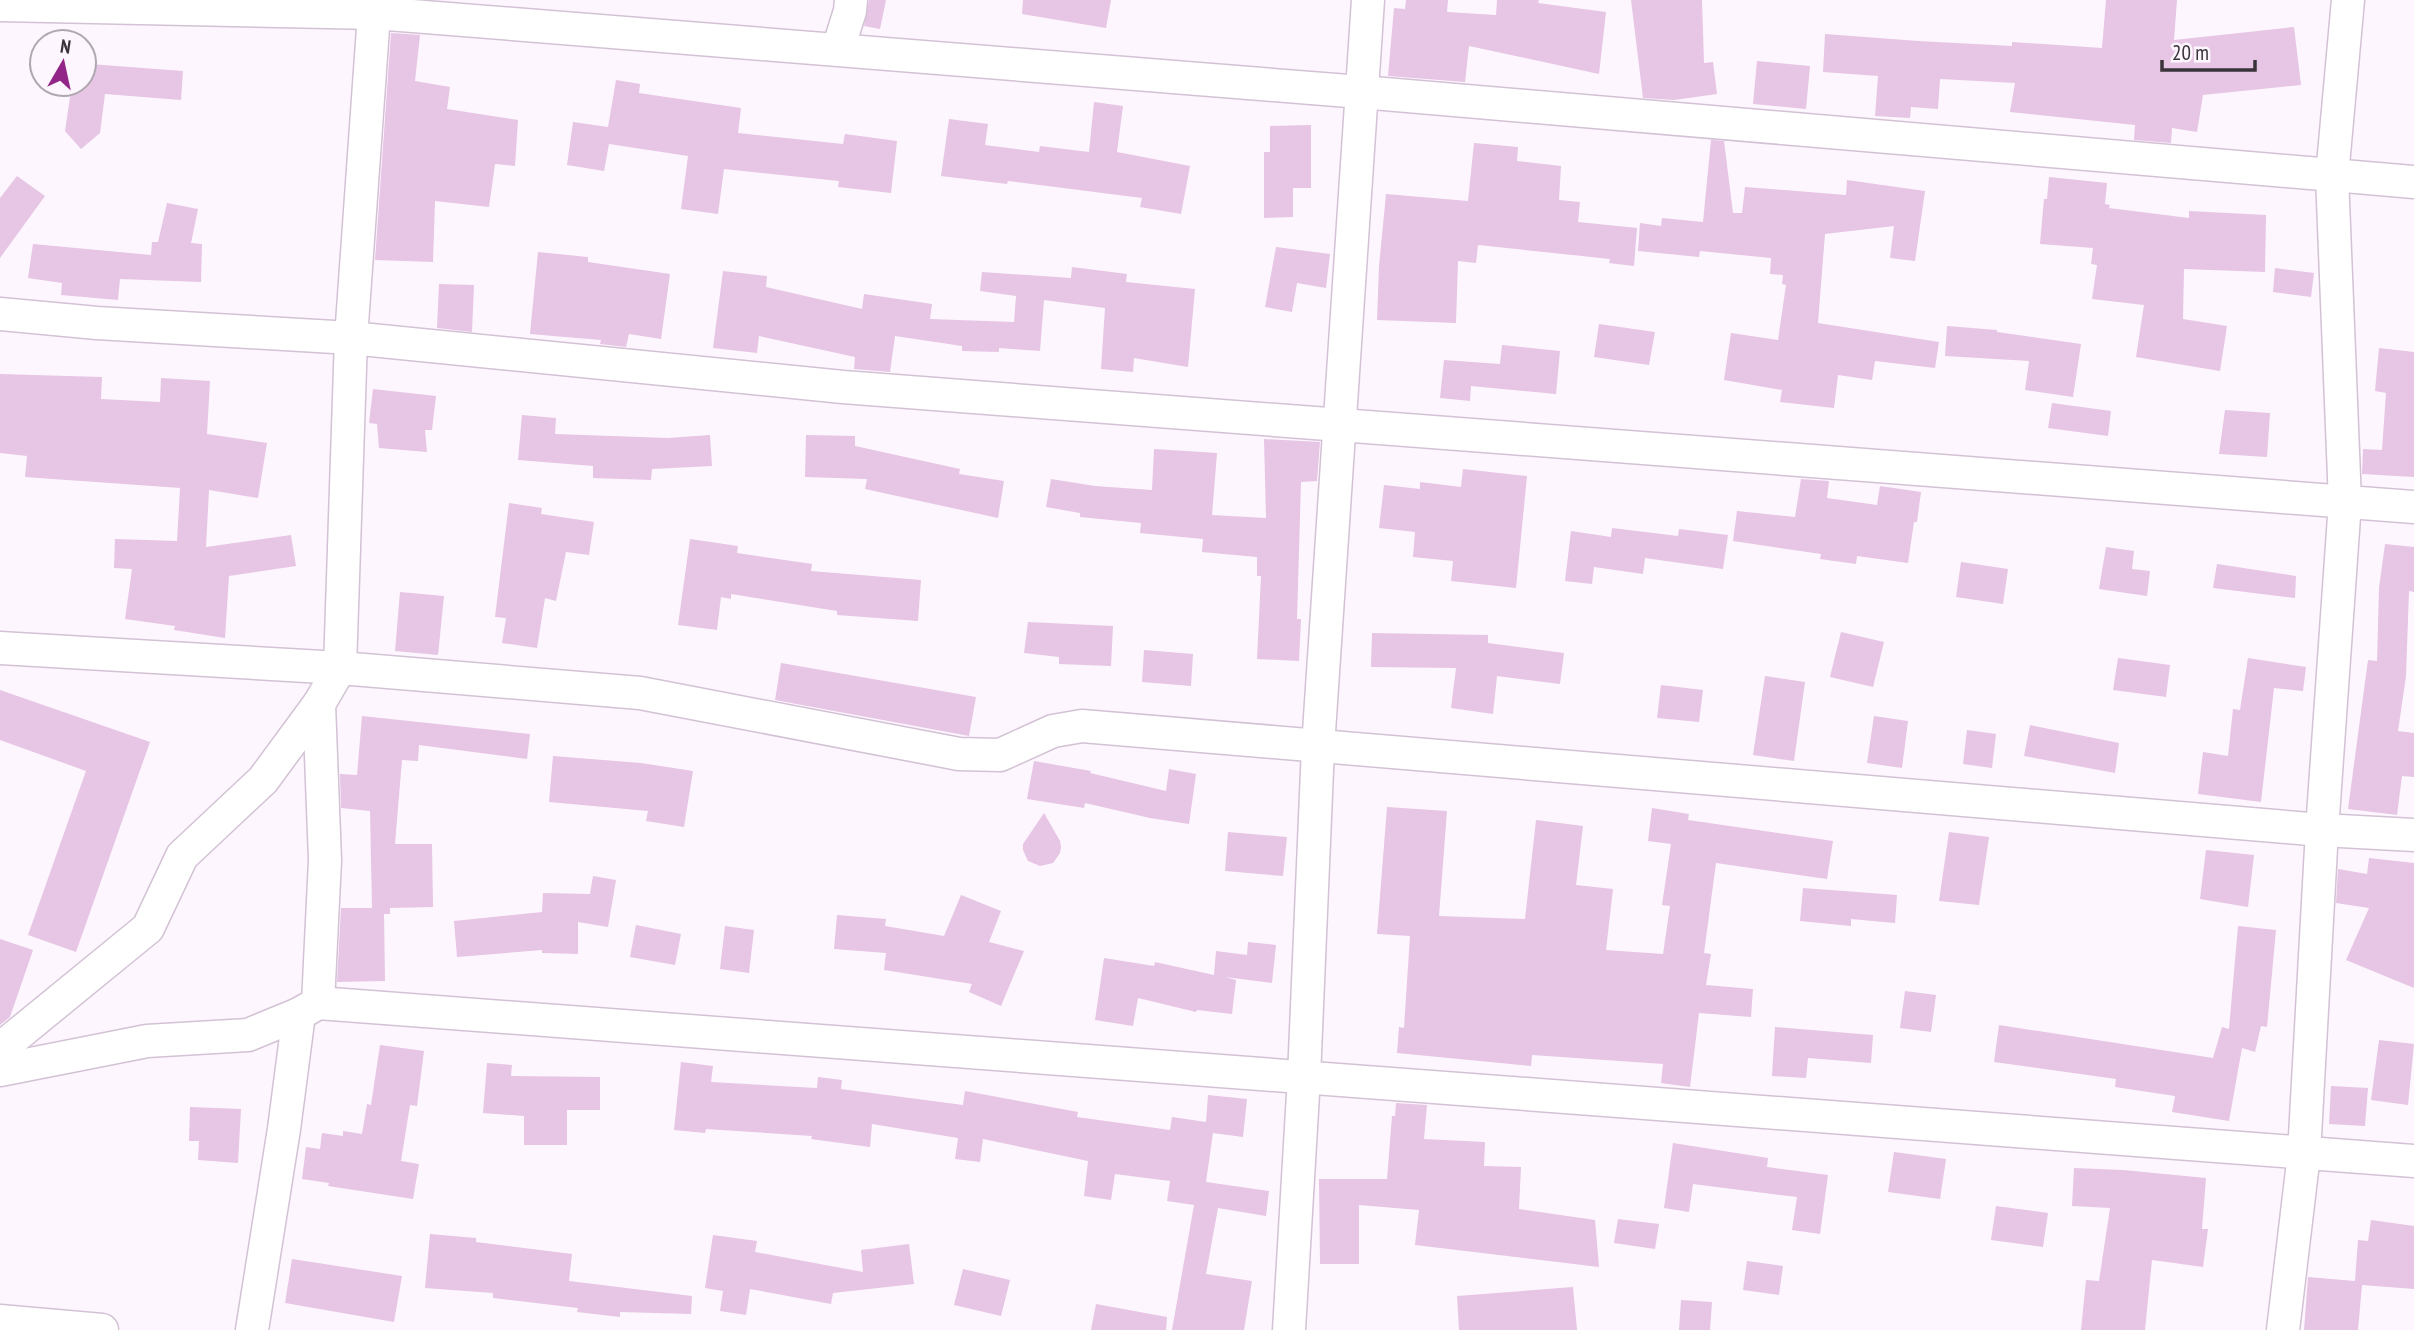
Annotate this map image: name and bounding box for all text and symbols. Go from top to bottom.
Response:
north arrow [28,28,98,98]
scale bar [2162,28,2255,72]
text: N [59,34,73,59]
text: 20 m [2172,39,2209,66]

